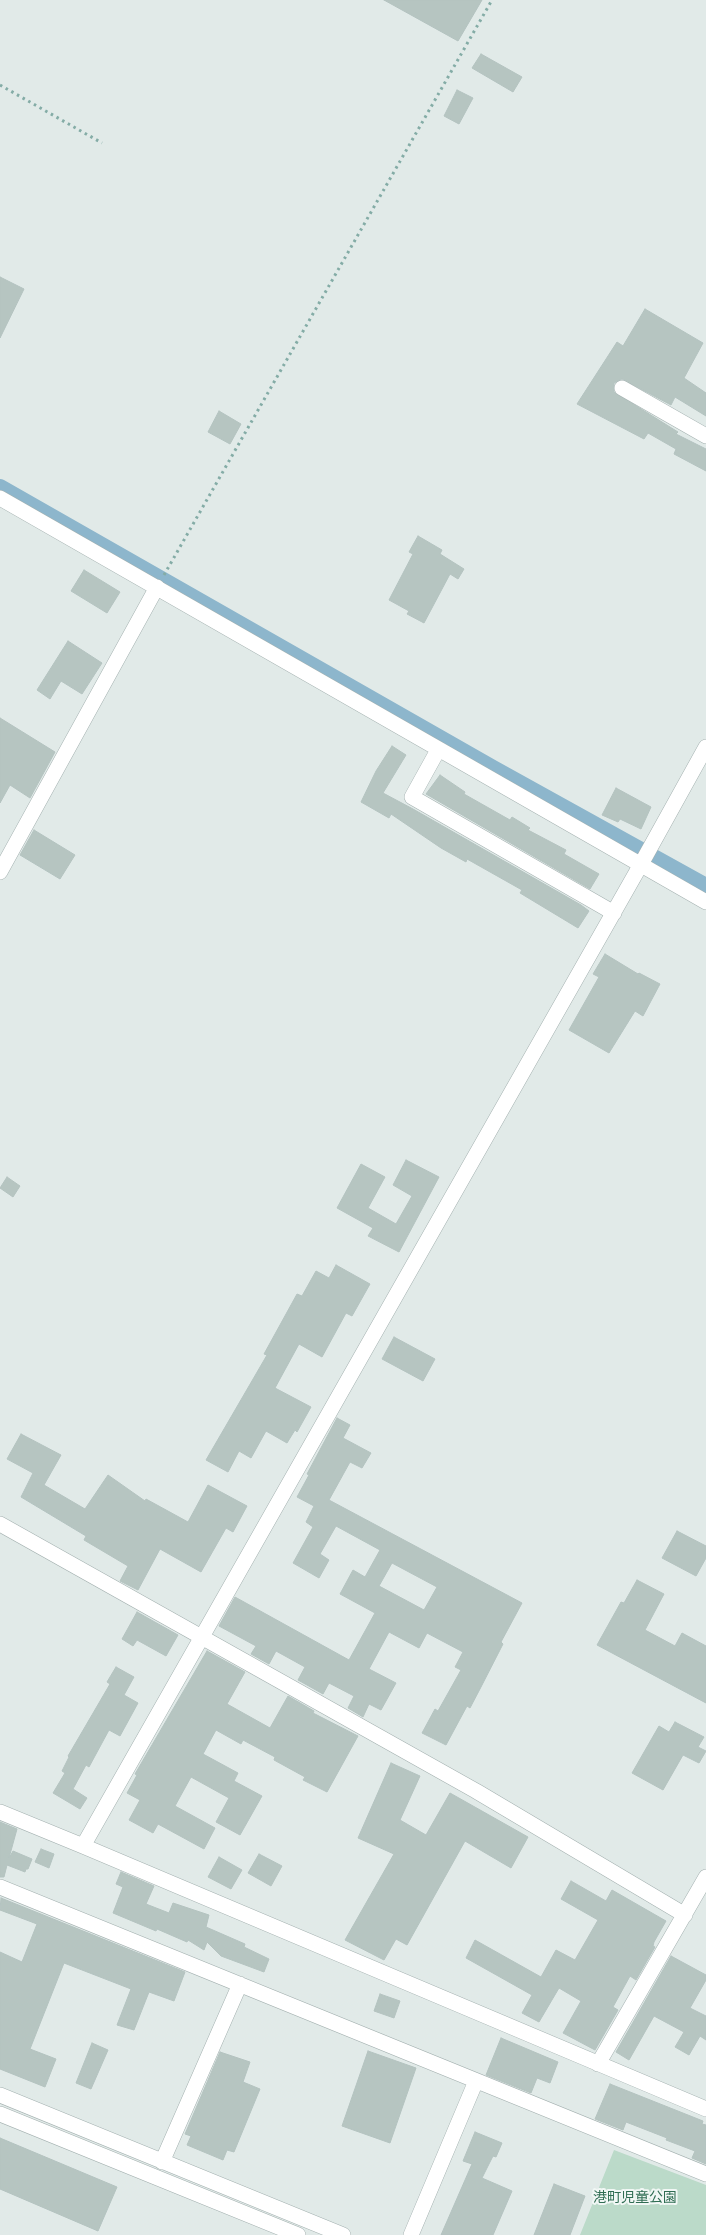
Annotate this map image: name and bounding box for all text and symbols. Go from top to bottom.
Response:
park label: 港町児童公園 [593,2190,677,2206]

